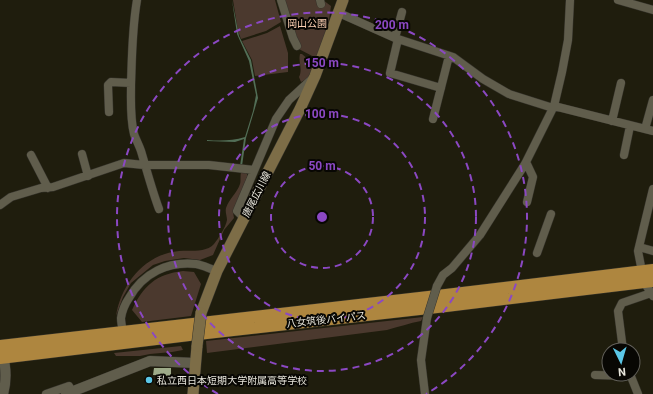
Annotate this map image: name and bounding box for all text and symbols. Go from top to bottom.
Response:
park label: 岡山公園 [287,18,327,29]
text: 200 m [375,18,409,32]
text: 150 m [305,56,339,70]
text: 100 m [305,107,339,121]
text: 50 m [308,159,336,173]
street label: 唐尾広川線 [240,169,273,219]
centre of rings [315,210,329,224]
street label: 八女筑後バイパス [286,310,366,329]
north arrow [601,342,641,382]
text: N [617,365,626,378]
marker: 私立西日本短期大学附属高等学校 [144,375,154,385]
place label: 私立西日本短期大学附属高等学校 [157,375,307,386]

